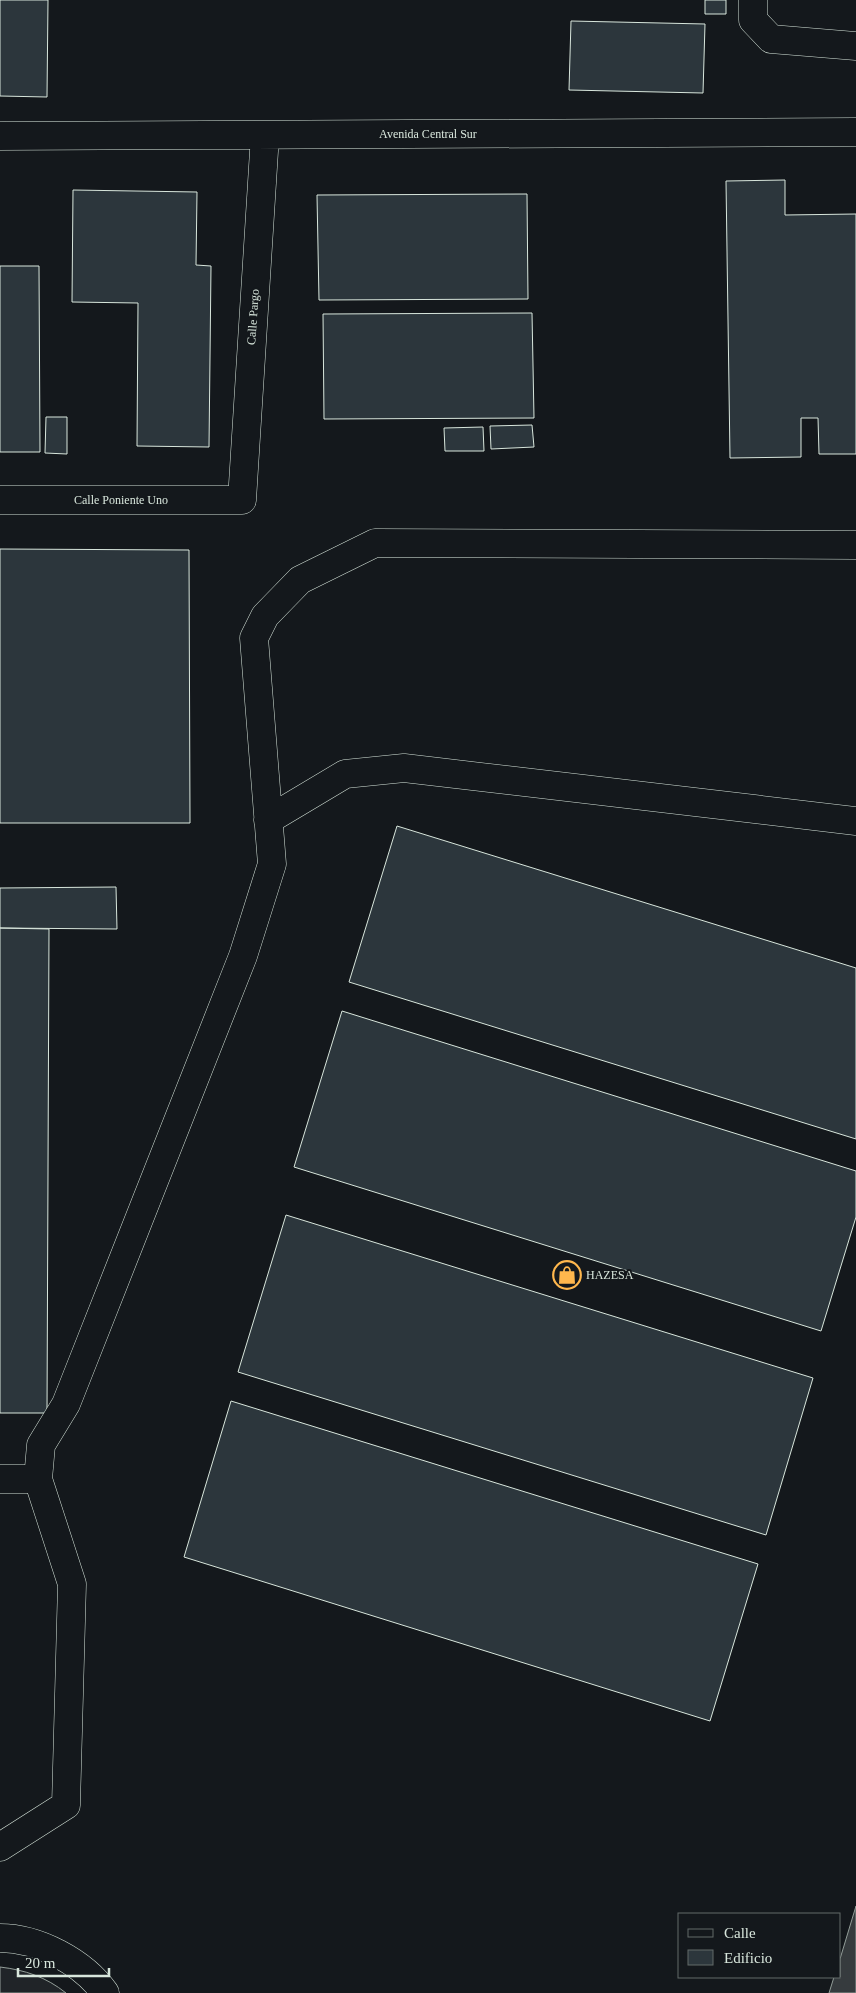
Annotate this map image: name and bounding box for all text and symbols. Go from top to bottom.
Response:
street label: Avenida Central Sur [379,127,477,141]
street label: Calle Pargo [244,289,262,345]
street label: Calle Poniente Uno [74,493,168,507]
shop icon: HAZESA [552,1260,582,1290]
place label: HAZESA [586,1268,634,1282]
legend [678,1913,841,1978]
text: Calle [724,1925,756,1941]
scale bar [18,1946,109,1978]
text: Edificio [724,1950,772,1966]
text: 20 m [25,1955,56,1971]

